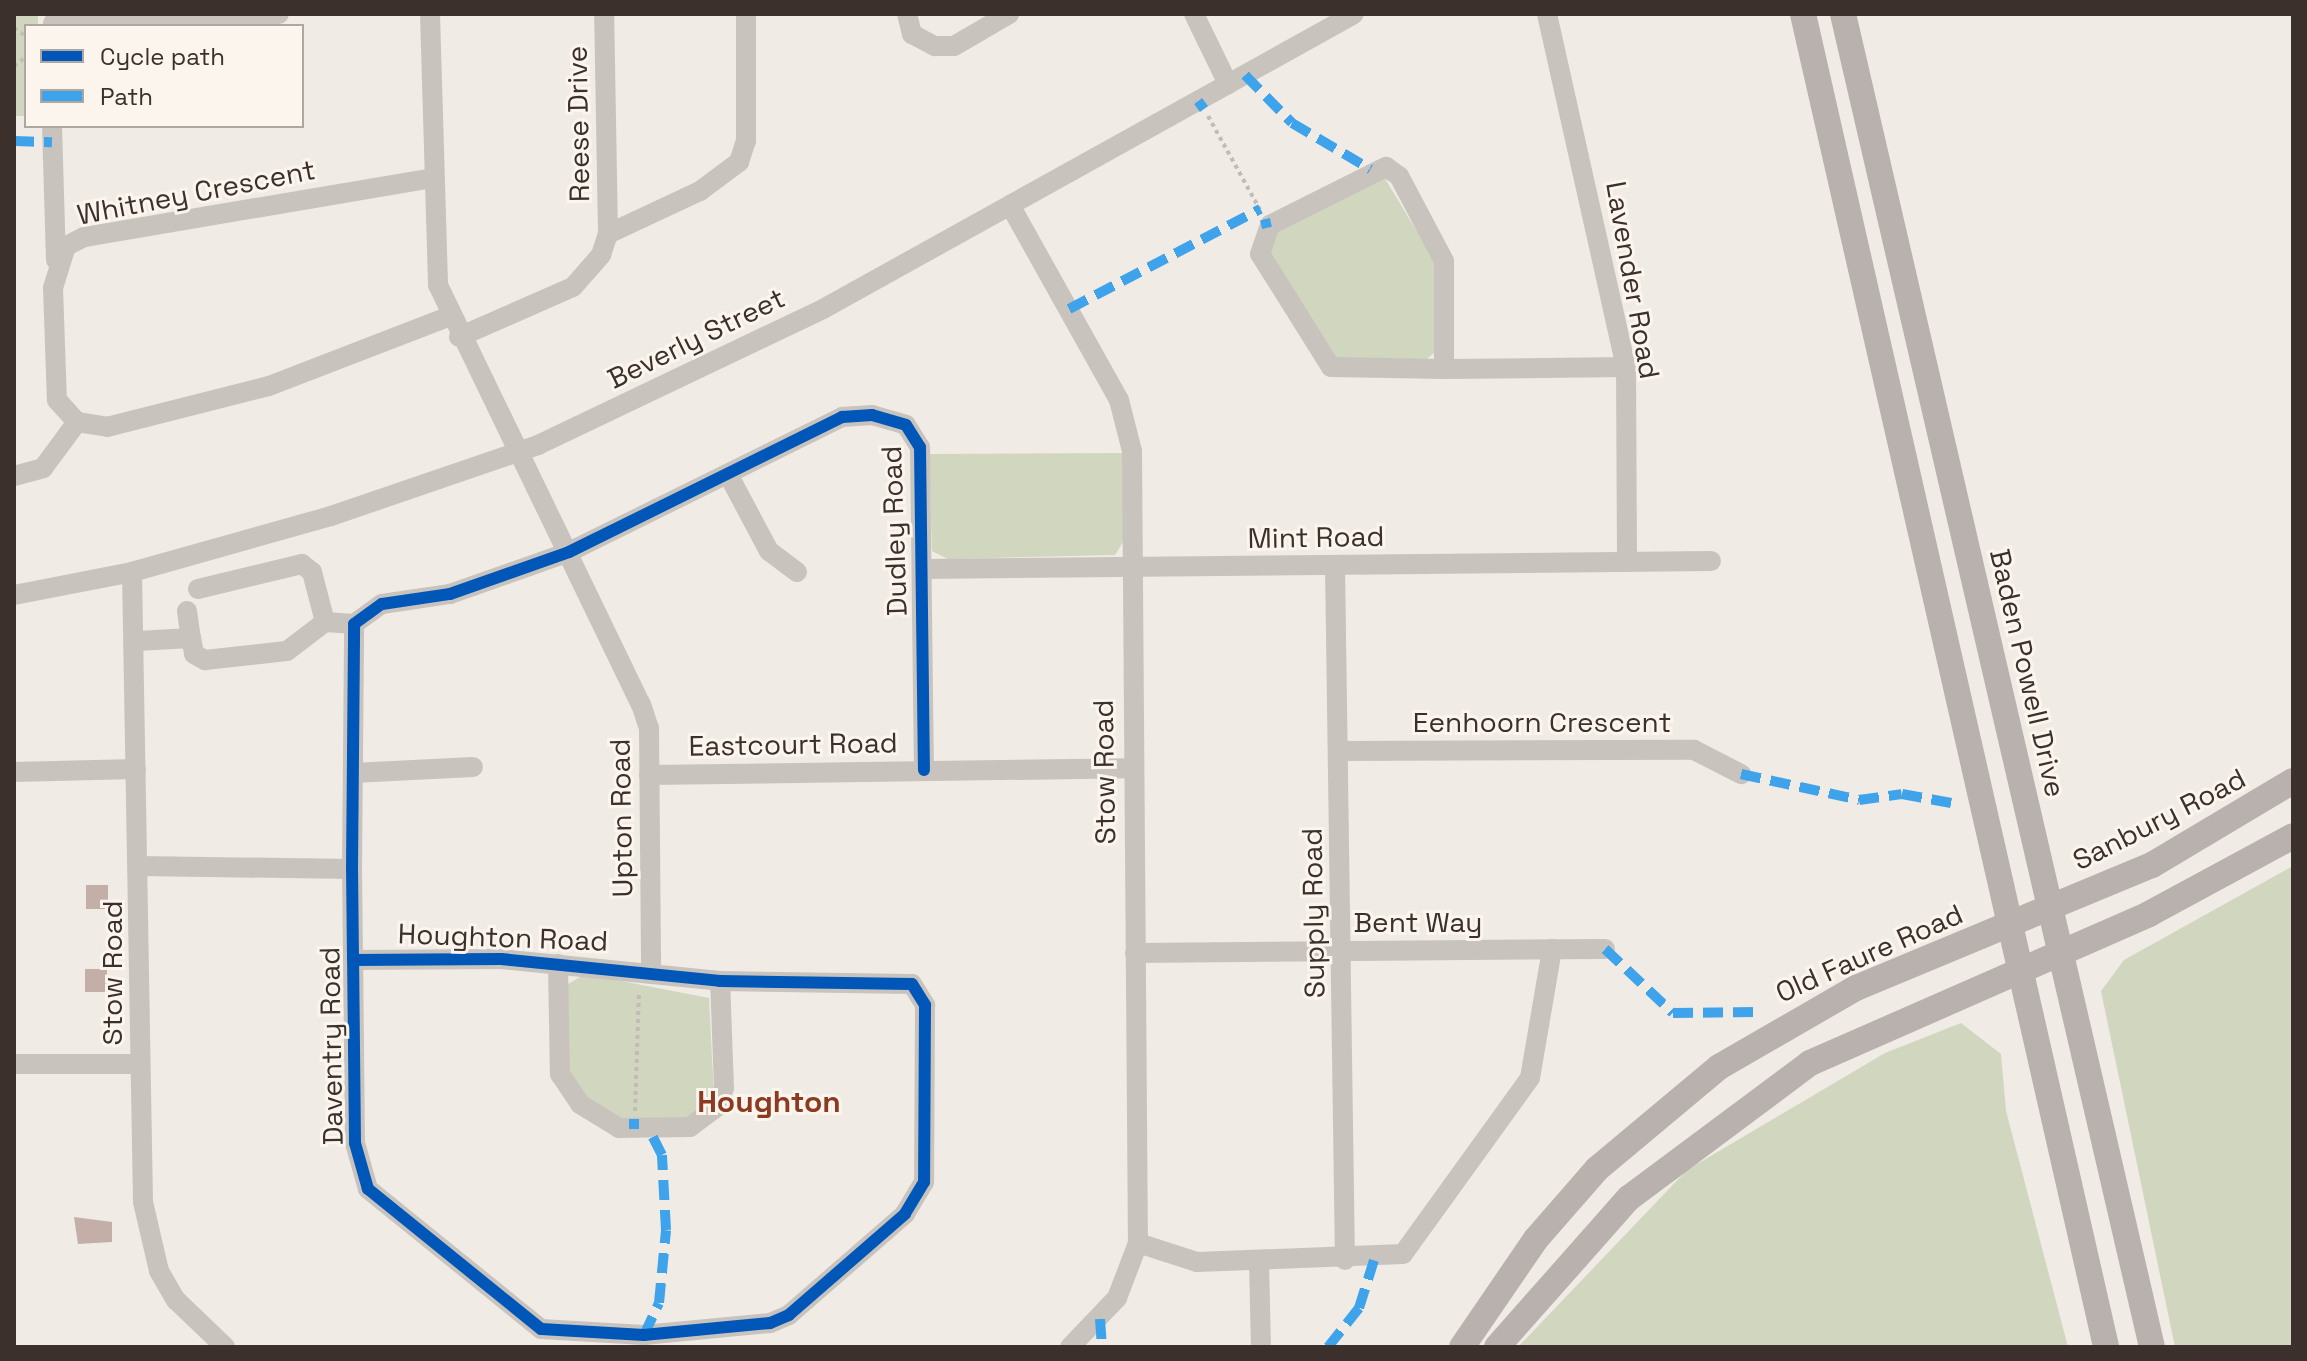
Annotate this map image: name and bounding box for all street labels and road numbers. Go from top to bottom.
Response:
street label: Reese Drive [560,46,596,202]
street label: Whitney Crescent [74,152,318,232]
street label: Lavender Road [1599,179,1667,381]
street label: Beverly Street [602,281,790,395]
street label: Dudley Road [874,445,914,617]
street label: Mint Road [1247,519,1385,555]
street label: Baden Powell Drive [1983,546,2073,800]
street label: Stow Road [1086,699,1122,845]
street label: Eenhoorn Crescent [1413,705,1671,739]
street label: Eastcourt Road [688,725,898,763]
street label: Upton Road [603,738,639,898]
street label: Sanbury Road [2067,761,2251,877]
street label: Supply Road [1295,828,1331,998]
street label: Old Faure Road [1770,897,1968,1009]
street label: Stow Road [95,901,129,1045]
street label: Bent Way [1353,905,1483,939]
street label: Houghton Road [397,917,609,957]
street label: Daventry Road [312,947,350,1145]

